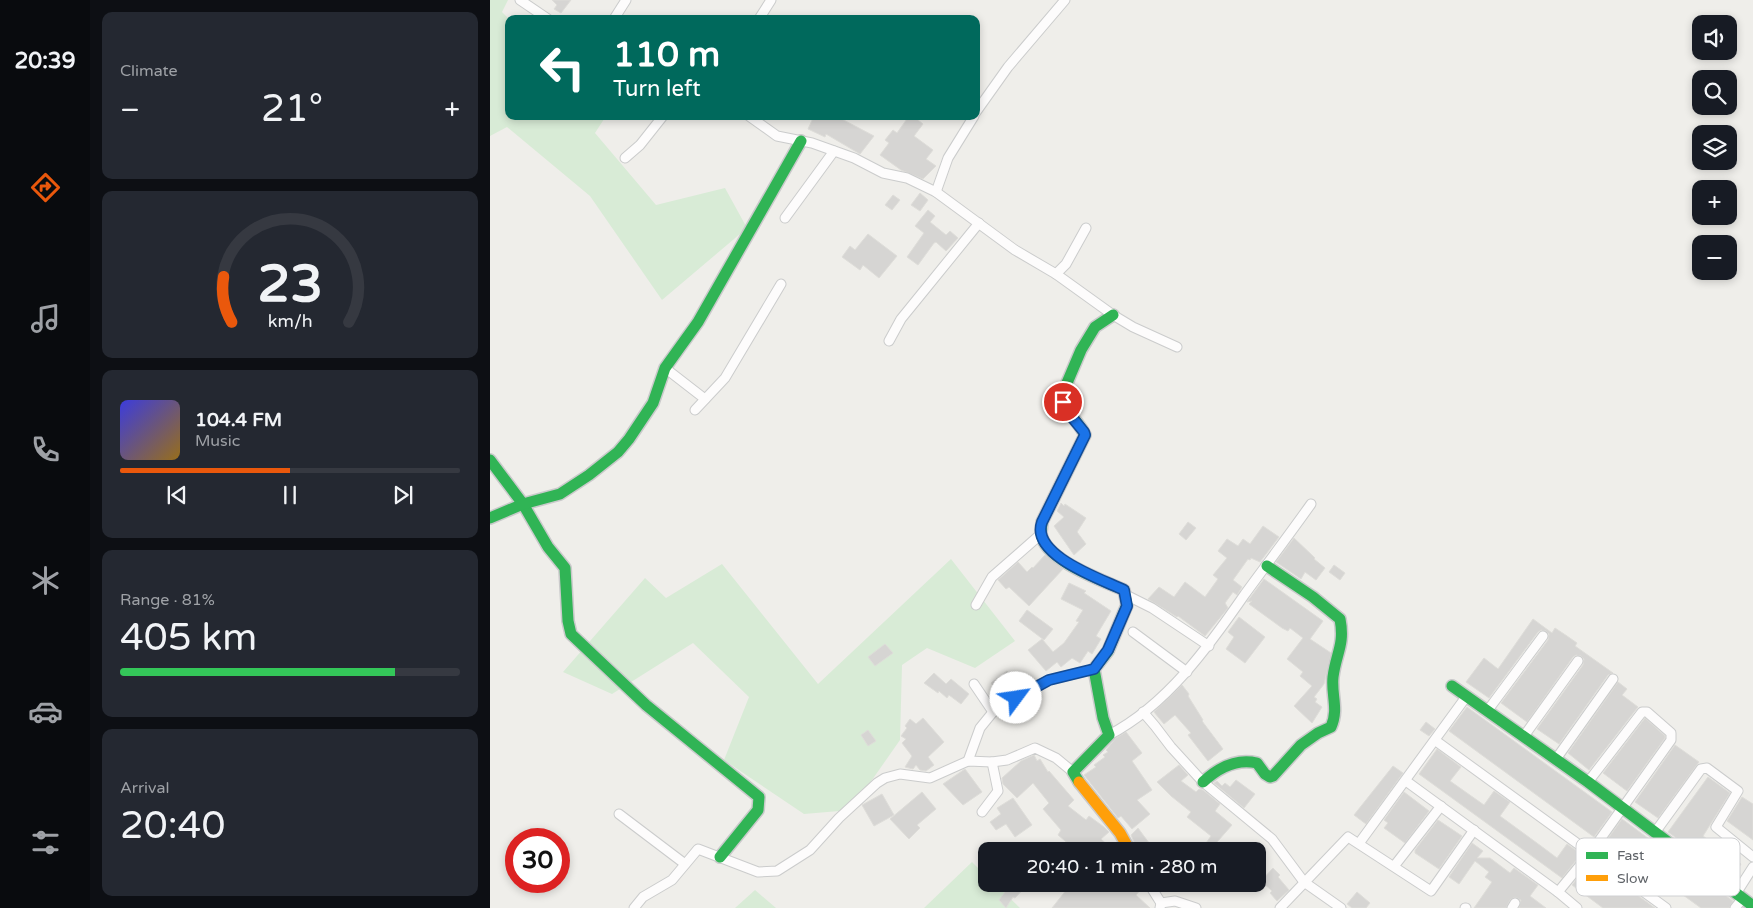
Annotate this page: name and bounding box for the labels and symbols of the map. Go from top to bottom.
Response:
pin [1042,381,1084,423]
position arrow [989,671,1041,723]
speed limit sign: 30 [505,828,570,893]
legend [1576,838,1740,896]
text: Fast [1617,847,1645,864]
text: Slow [1617,870,1649,887]

